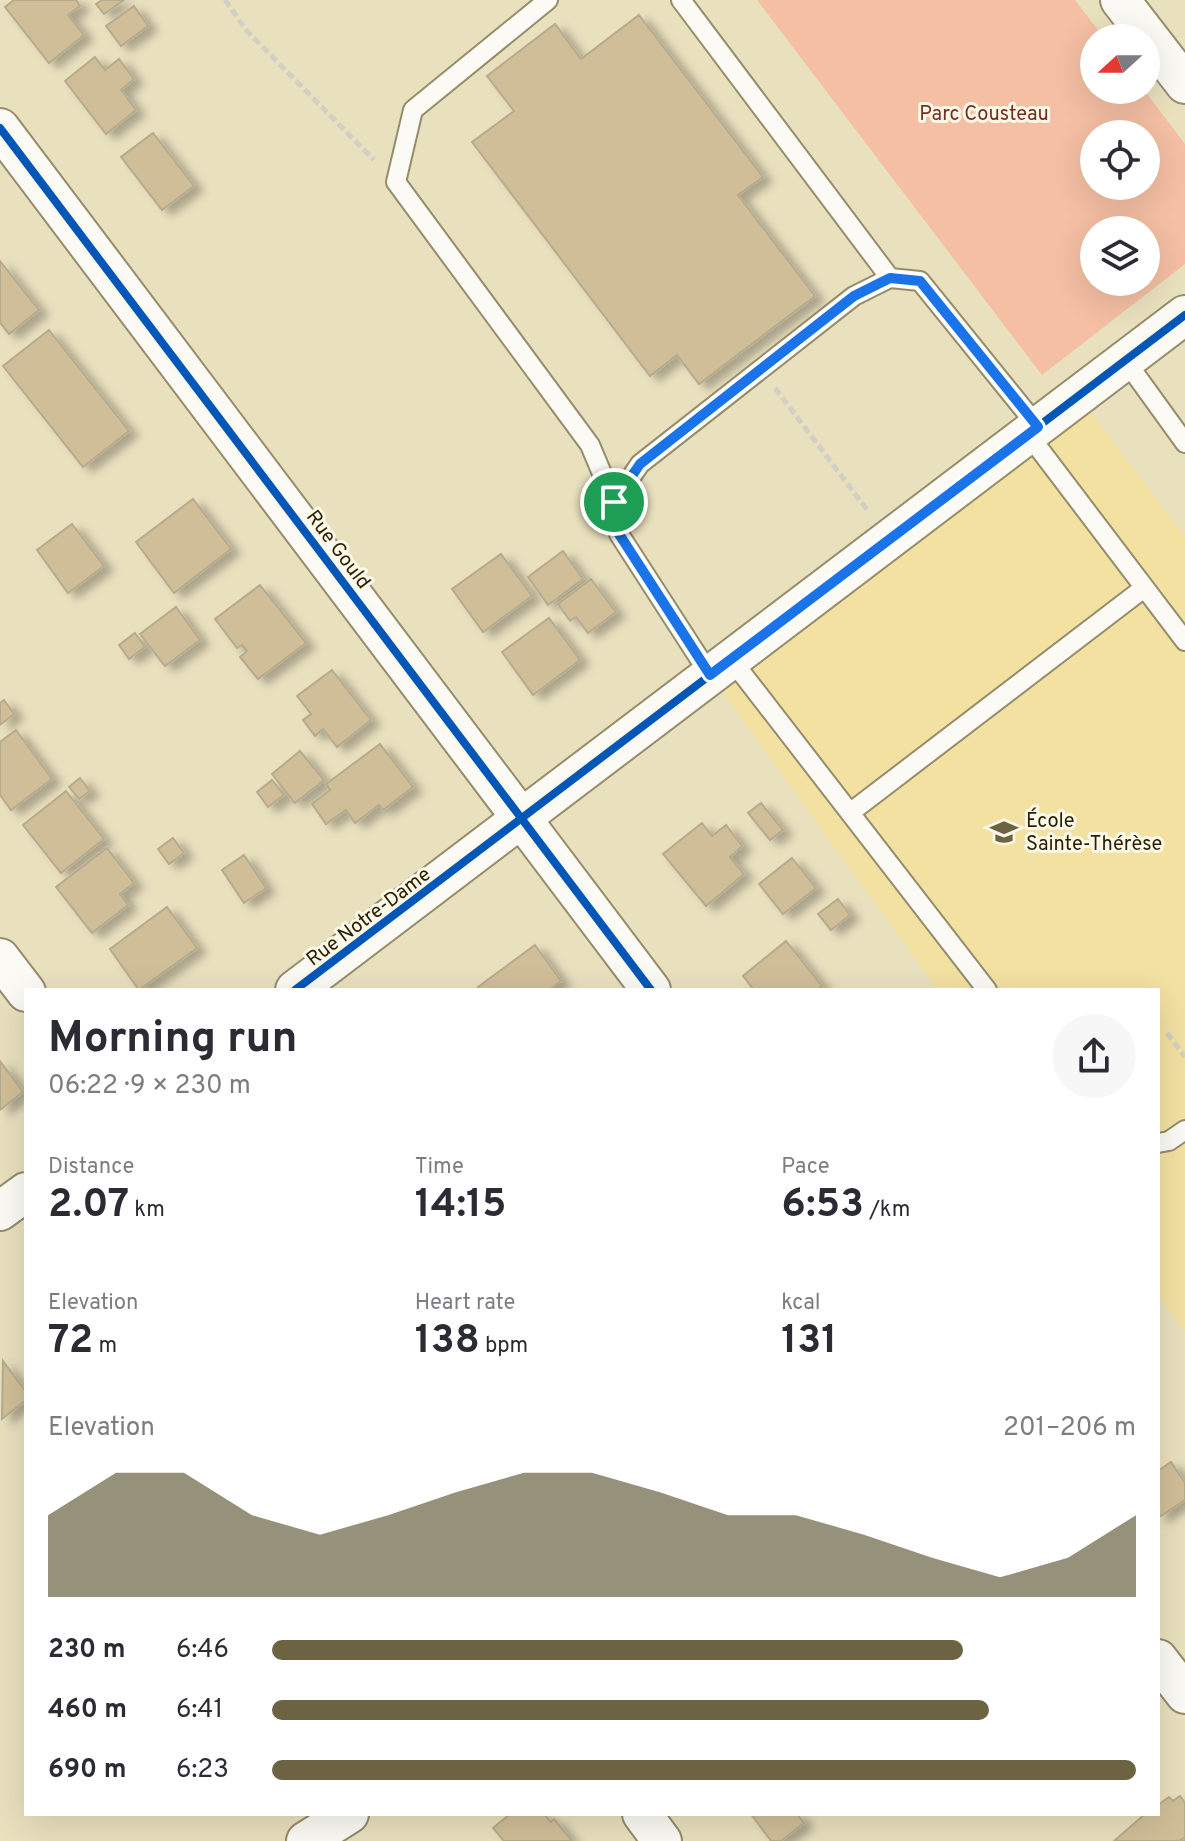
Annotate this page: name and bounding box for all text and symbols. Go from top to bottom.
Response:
north arrow [1080,24,1160,104]
map controls [1080,24,1160,296]
park label: Parc Cousteau [919,102,1049,128]
button: locate [1080,120,1160,200]
button: layers [1080,216,1160,296]
pin [580,468,648,536]
icon: arrive [592,480,636,524]
street label: Rue Gould [299,506,376,595]
place label: École Sainte-Thérèse [1026,807,1162,858]
school or university icon: École Sainte-Thérèse [989,817,1019,847]
street label: Rue Notre-Dame [302,862,437,973]
text: Morning run [48,1012,298,1068]
button: share [1052,1014,1136,1098]
text: 06:22 · 9 × 230 m [48,1070,251,1103]
text: Distance [48,1154,134,1181]
text: Time [415,1154,464,1181]
text: Pace [781,1154,830,1181]
text: 2.07 [48,1181,129,1231]
text: 14:15 [415,1181,507,1231]
text: 6:53 [781,1181,864,1231]
text: km [129,1197,165,1224]
text: /km [864,1197,910,1224]
text: Elevation [48,1290,138,1317]
text: Heart rate [415,1290,515,1317]
text: kcal [781,1290,820,1317]
text: 72 [48,1317,93,1367]
text: 138 [415,1317,480,1367]
text: 131 [781,1317,837,1367]
text: m [93,1333,117,1360]
text: bpm [480,1333,528,1360]
text: Elevation [48,1412,155,1445]
text: 201–206 m [1003,1412,1136,1445]
text: 230 m [48,1634,125,1667]
text: 6:46 [176,1634,229,1667]
text: 460 m [48,1694,127,1727]
text: 6:41 [176,1694,223,1727]
text: 690 m [48,1754,126,1787]
text: 6:23 [176,1754,229,1787]

